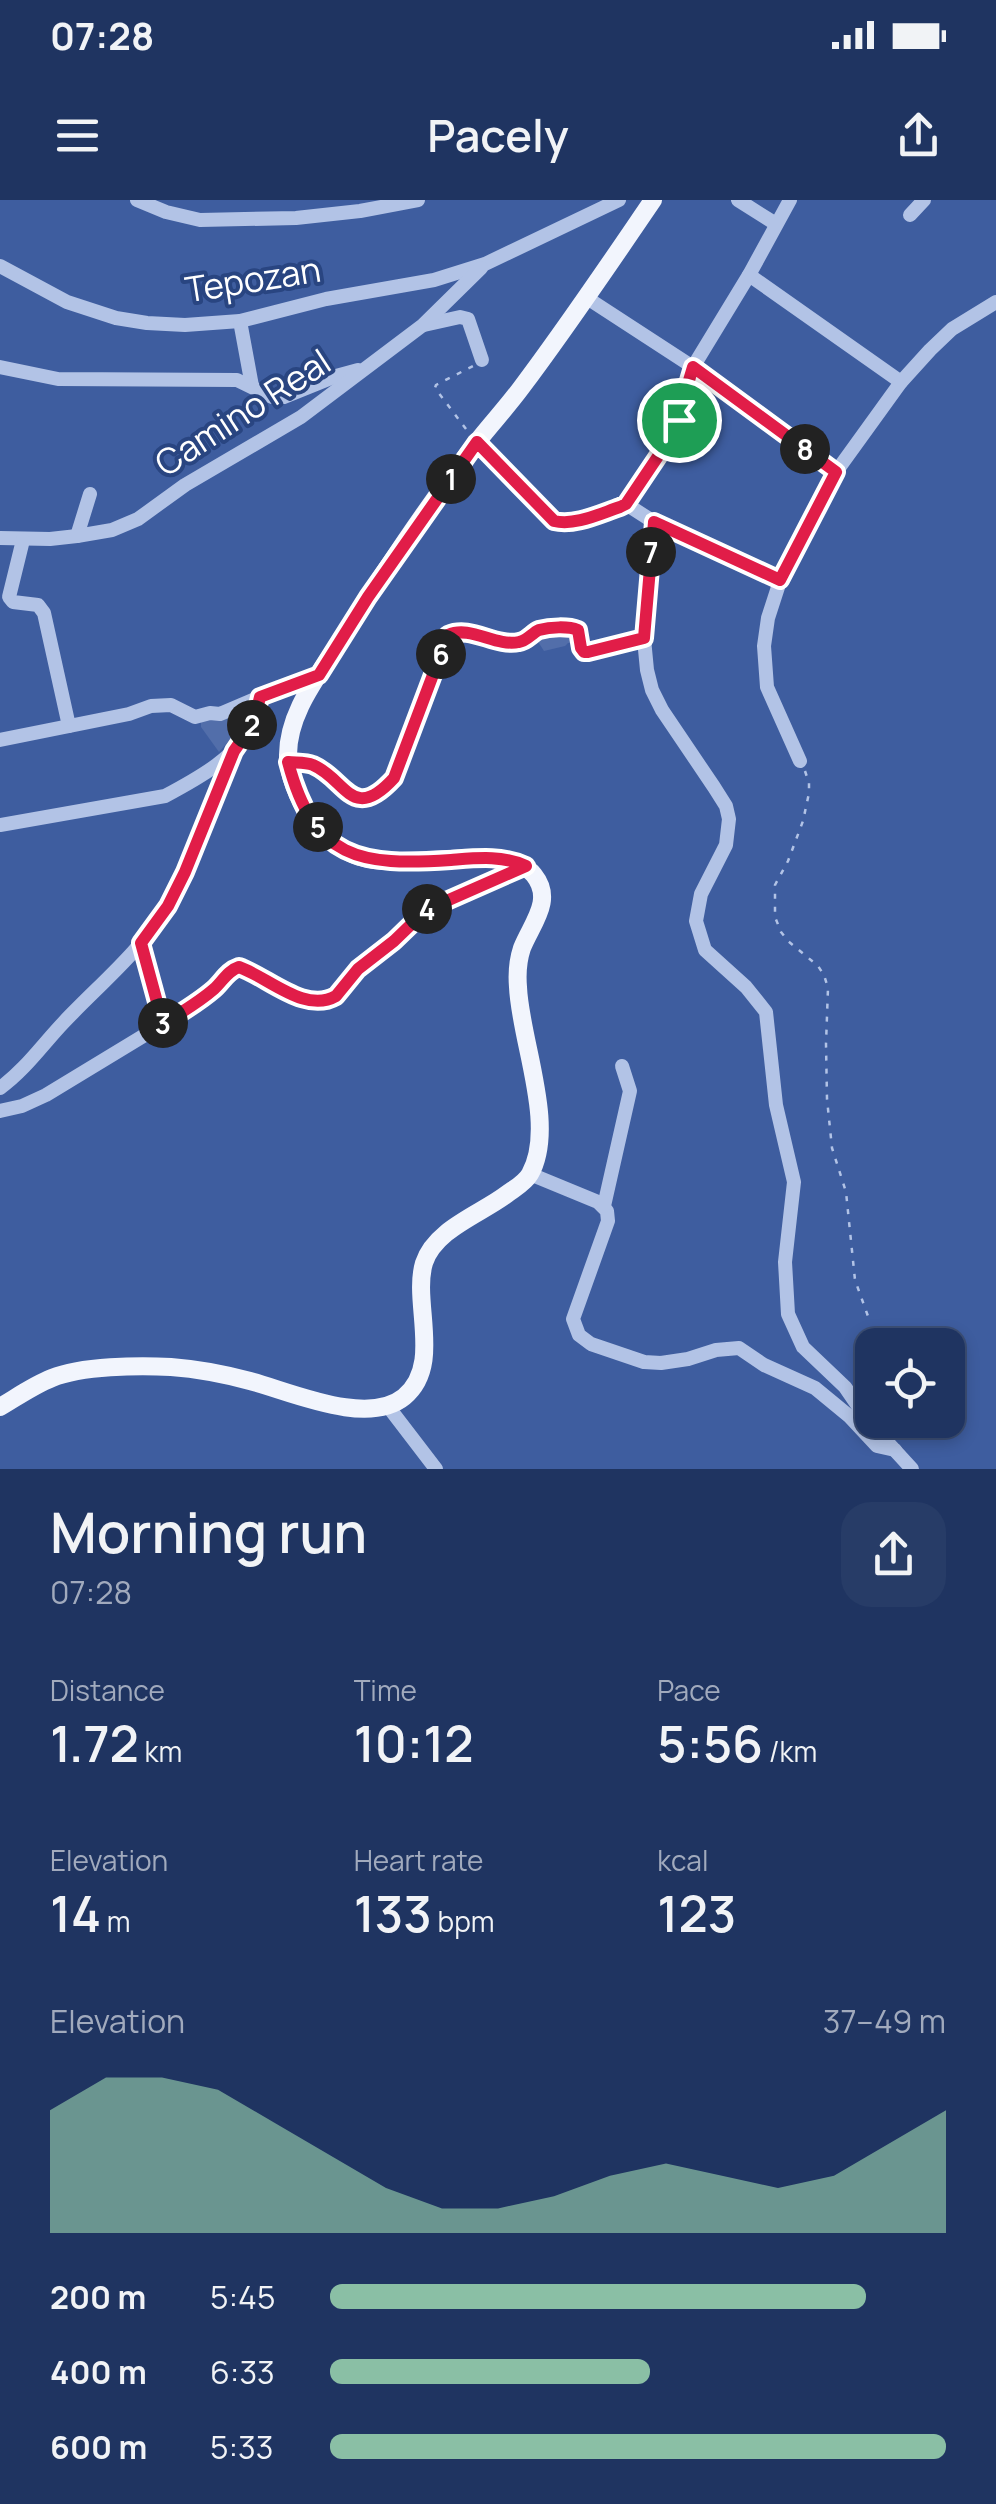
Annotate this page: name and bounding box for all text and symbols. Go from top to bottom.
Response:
text: 07:28 [50,9,154,61]
text: Pacely [427,104,569,166]
icon: menu [50,108,105,163]
icon: share [891,108,946,163]
street label: Tepozan [182,245,324,313]
street label: Camino Real [145,337,340,487]
pin [637,378,722,463]
icon: arrive [652,393,707,448]
pin: 8 [780,424,830,474]
text: 8 [796,430,814,468]
pin: 1 [426,454,476,504]
text: 1 [445,460,457,498]
pin: 7 [626,527,676,577]
text: 7 [644,533,658,571]
pin: 6 [416,629,466,679]
text: 6 [432,635,450,673]
pin: 2 [227,700,277,750]
text: 2 [244,706,260,744]
pin: 5 [293,802,343,852]
text: 5 [310,808,326,846]
pin: 4 [402,884,452,934]
text: 4 [418,890,436,928]
pin: 3 [138,998,188,1048]
text: 3 [155,1004,171,1042]
map controls [855,1328,965,1438]
button: locate [855,1328,965,1438]
text: Morning run [50,1494,367,1570]
button: share [841,1502,946,1607]
text: 07:28 [50,1570,132,1614]
text: Distance [50,1671,165,1709]
text: Time [354,1671,417,1709]
text: Pace [657,1671,721,1709]
text: 1.72 [50,1709,139,1777]
text: 10:12 [354,1709,474,1777]
text: 5:56 [657,1709,763,1777]
text: km [139,1732,182,1770]
text: /km [763,1732,817,1770]
text: Elevation [50,1841,168,1879]
text: Heart rate [354,1841,483,1879]
text: kcal [657,1841,708,1879]
text: 14 [50,1879,101,1947]
text: 133 [354,1879,432,1947]
text: 123 [657,1879,736,1947]
text: m [101,1902,131,1940]
text: bpm [432,1902,494,1940]
text: Elevation [50,1999,185,2043]
text: 37–49 m [823,1999,946,2043]
text: 200 m [50,2275,146,2319]
text: 5:45 [210,2275,275,2319]
text: 400 m [50,2350,147,2394]
text: 6:33 [210,2350,275,2394]
text: 600 m [50,2425,147,2469]
text: 5:33 [210,2425,273,2469]

